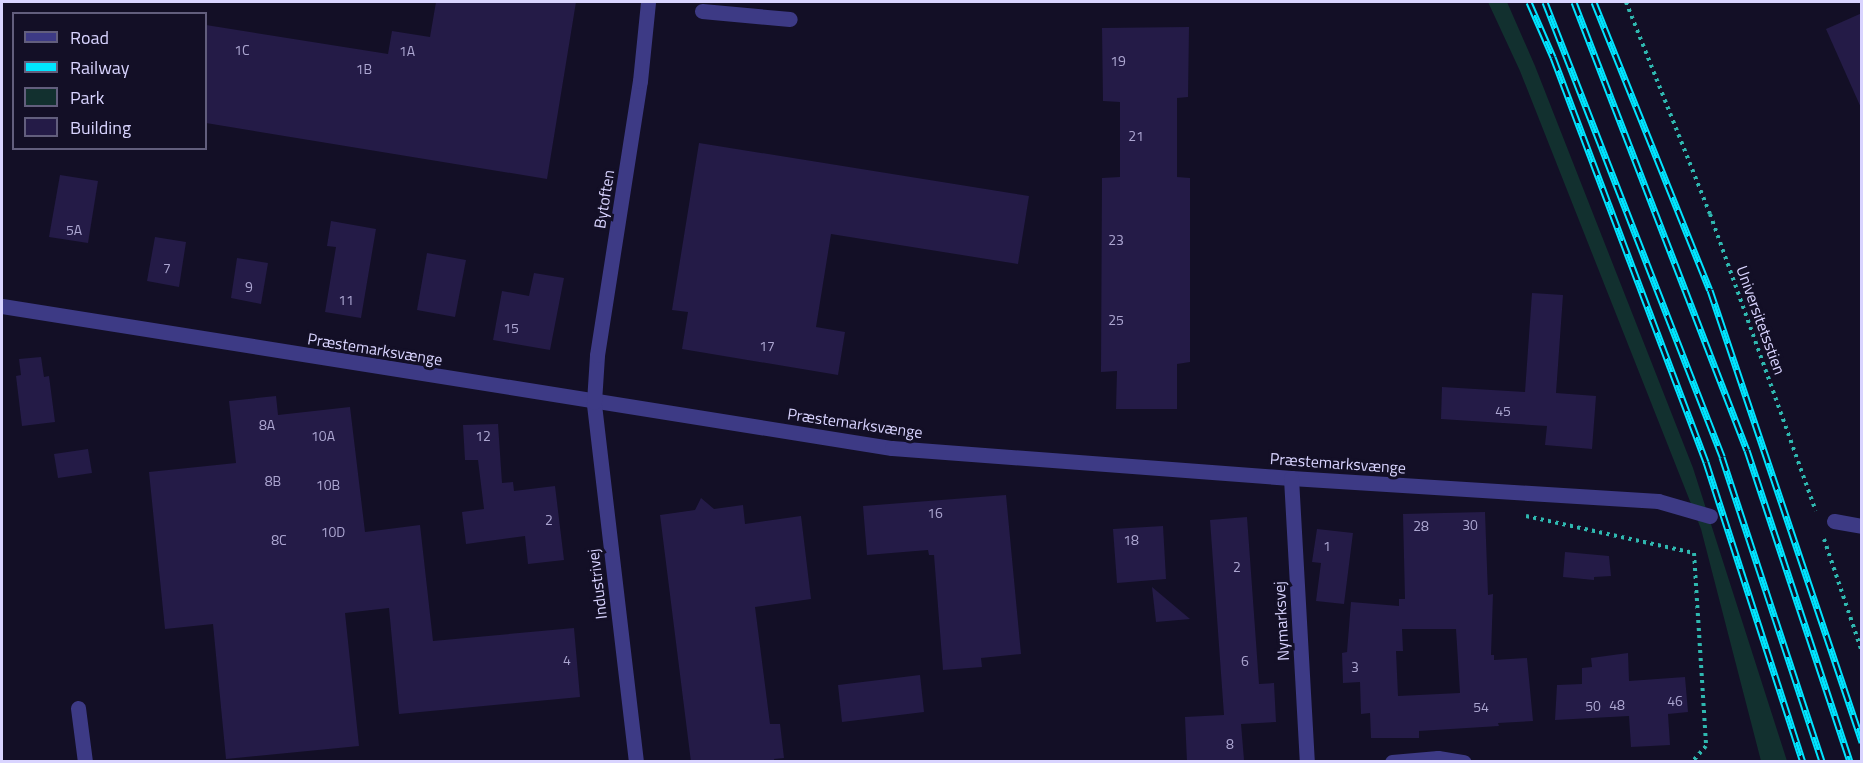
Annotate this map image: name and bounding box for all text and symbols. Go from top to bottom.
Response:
legend [12,12,207,150]
text: Road [70,24,109,51]
house number: 1C [234,42,250,58]
house number: 1A [399,43,415,59]
house number: 19 [1110,53,1126,69]
text: Railway [70,54,129,81]
house number: 1B [356,61,372,77]
text: Park [70,84,104,111]
text: Building [70,114,131,141]
house number: 21 [1128,128,1144,144]
street label: Bytoften [590,168,618,230]
house number: 5A [66,222,82,238]
house number: 23 [1108,232,1124,248]
house number: 7 [163,260,171,276]
street label: Universitetsstien [1732,263,1790,377]
house number: 9 [245,279,253,295]
house number: 11 [338,292,354,308]
house number: 25 [1108,312,1124,328]
house number: 15 [503,320,519,336]
street label: Præstemarksvænge [306,329,444,369]
house number: 17 [759,338,775,354]
house number: 45 [1495,403,1511,419]
street label: Præstemarksvænge [786,404,924,442]
house number: 8A [259,417,275,433]
house number: 10A [311,428,335,444]
house number: 12 [475,428,491,444]
street label: Præstemarksvænge [1269,449,1407,477]
house number: 8B [265,473,281,489]
house number: 10B [316,477,340,493]
house number: 16 [927,505,943,521]
house number: 2 [545,512,553,528]
house number: 30 [1462,517,1478,533]
house number: 28 [1413,518,1429,534]
house number: 10D [321,524,345,540]
house number: 8C [271,532,287,548]
house number: 18 [1123,532,1139,548]
house number: 1 [1323,538,1331,554]
street label: Industrivej [583,548,611,620]
house number: 2 [1233,559,1241,575]
street label: Nymarksvej [1269,581,1293,661]
house number: 4 [563,652,571,668]
house number: 6 [1241,653,1249,669]
house number: 3 [1351,659,1359,675]
house number: 46 [1667,693,1683,709]
house number: 48 [1609,697,1625,713]
house number: 50 [1585,698,1601,714]
house number: 54 [1473,699,1489,715]
house number: 8 [1226,736,1234,752]

